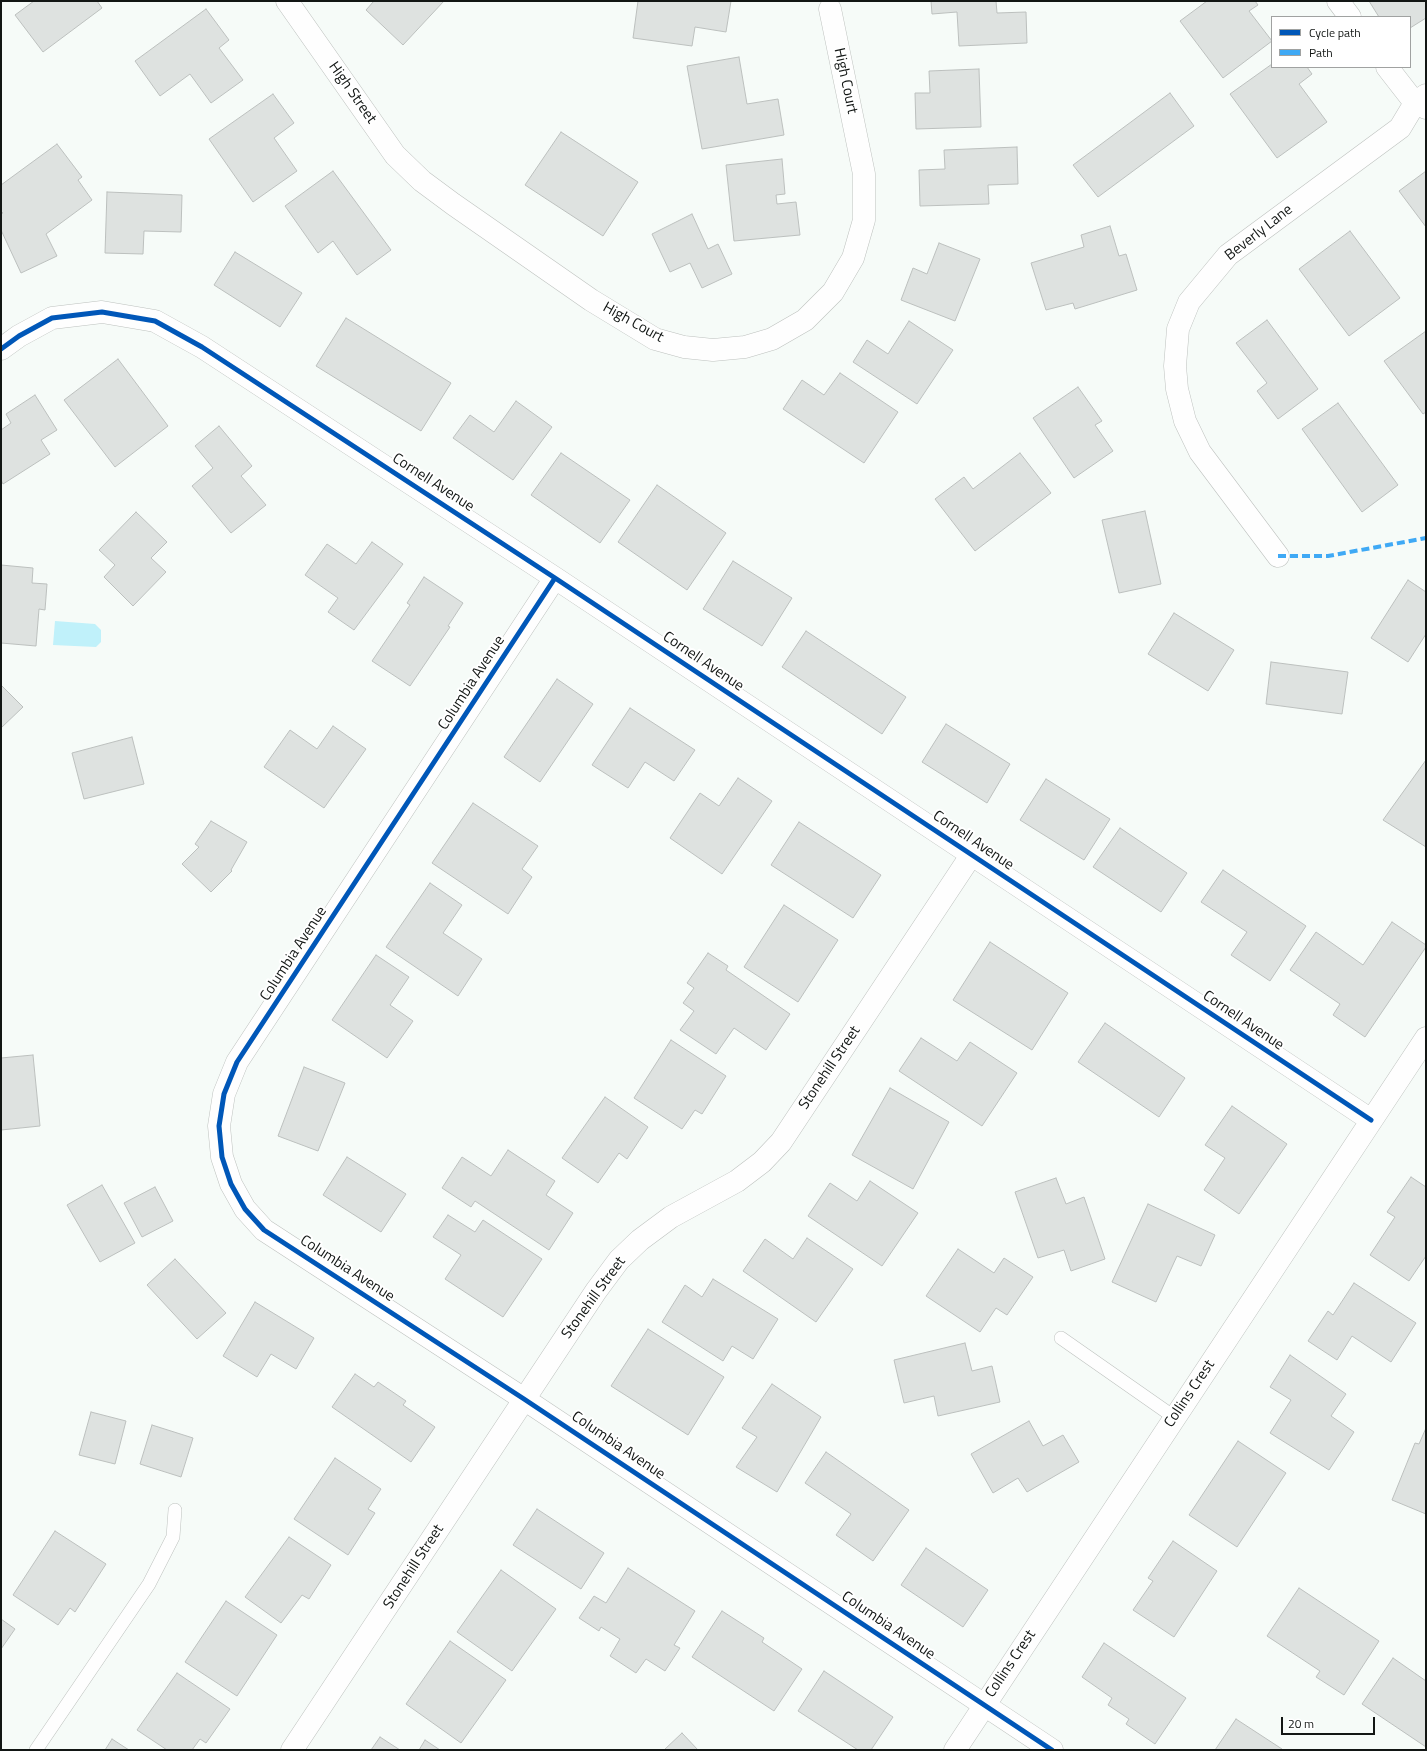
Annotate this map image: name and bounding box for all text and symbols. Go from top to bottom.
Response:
legend [1271,16,1411,68]
text: Cycle path [1309,23,1361,42]
text: Path [1309,43,1333,62]
street label: High Court [829,46,861,116]
street label: High Street [324,59,380,127]
street label: Beverly Lane [1222,201,1296,265]
street label: High Court [599,299,667,347]
street label: Cornell Avenue [389,450,477,516]
street label: Cornell Avenue [659,628,747,696]
street label: Columbia Avenue [435,632,509,734]
street label: Cornell Avenue [929,807,1017,875]
street label: Columbia Avenue [257,903,331,1005]
street label: Cornell Avenue [1199,987,1287,1055]
street label: Stonehill Street [795,1023,865,1113]
street label: Columbia Avenue [296,1232,398,1306]
street label: Stonehill Street [558,1253,630,1343]
street label: Collins Crest [1161,1357,1219,1431]
street label: Columbia Avenue [568,1408,668,1484]
street label: Stonehill Street [380,1521,448,1613]
street label: Columbia Avenue [838,1588,938,1664]
street label: Collins Crest [982,1627,1040,1701]
scale bar [1283,1709,1377,1735]
text: 20 m [1288,1714,1314,1733]

